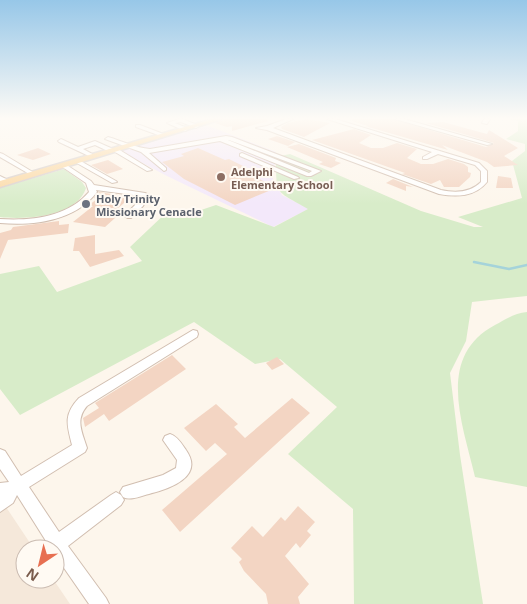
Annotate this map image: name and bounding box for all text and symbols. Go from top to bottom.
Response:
place label: Adelphi Elementary School [231,164,333,192]
marker: Adelphi Elementary School [215,171,227,183]
place label: Holy Trinity Missionary Cenacle [96,191,202,219]
marker: Holy Trinity Missionary Cenacle [80,198,92,210]
north arrow [15,539,65,589]
text: N [22,564,42,586]

